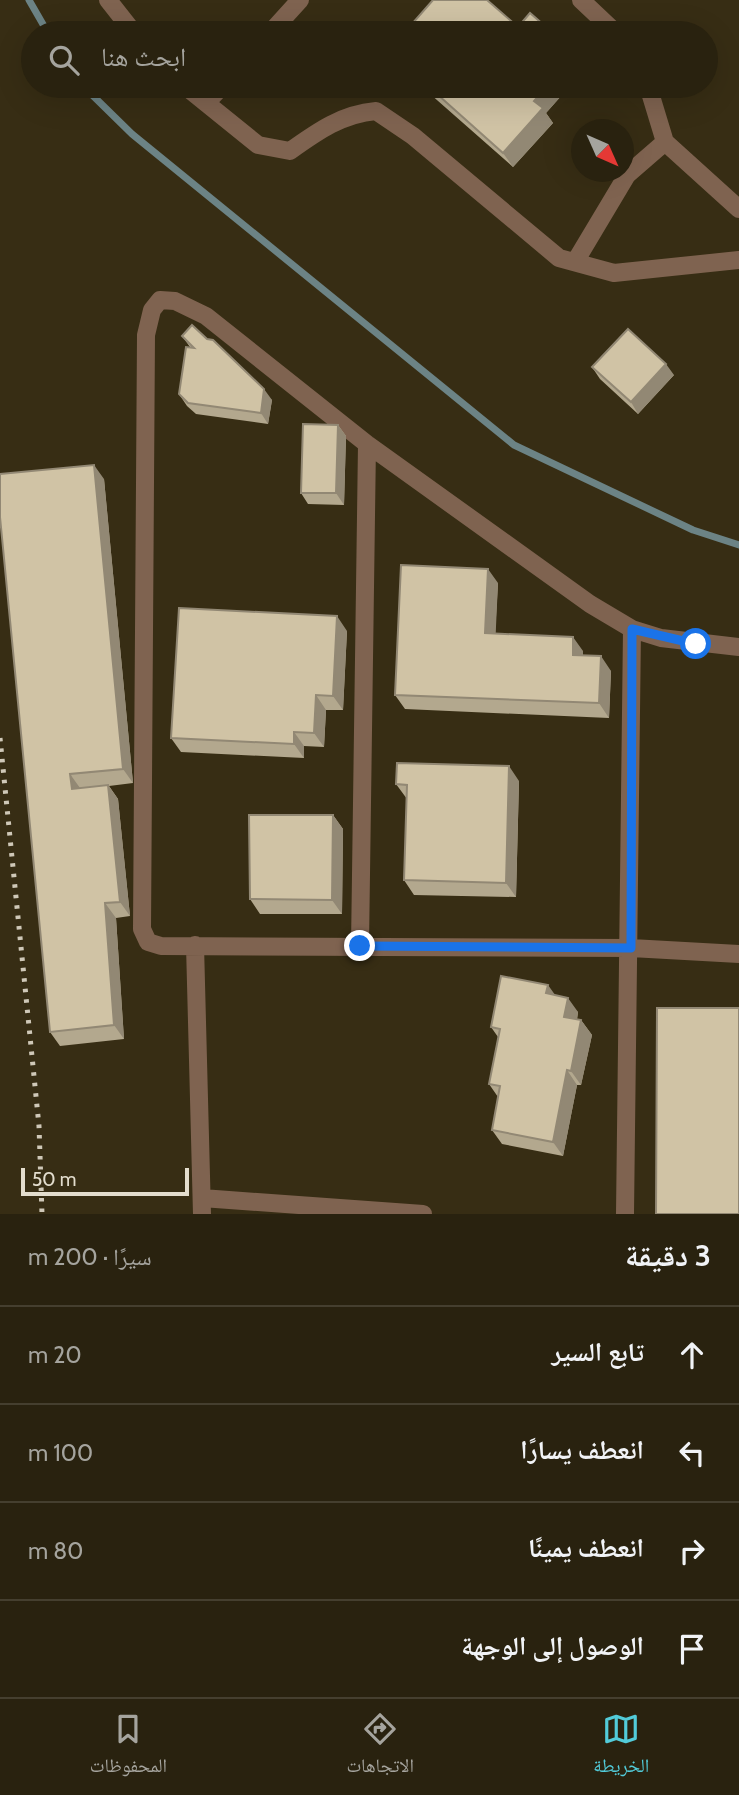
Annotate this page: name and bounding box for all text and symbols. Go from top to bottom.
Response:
search box [21,21,718,98]
icon: search [45,41,83,79]
text: ابحث هنا [101,41,186,73]
north arrow [571,119,634,182]
route start [680,628,711,659]
route end [344,930,375,961]
scale bar [21,1165,189,1197]
text: 50 m [32,1168,76,1191]
text: 3 دقيقة [625,1237,711,1274]
text: سيرًا · 200 m [28,1243,152,1271]
text: تابع السير [551,1336,644,1368]
icon: ahead [673,1336,711,1374]
text: 20 m [28,1341,81,1369]
text: انعطف يسارًا [520,1434,644,1466]
icon: left [673,1434,711,1472]
text: 100 m [28,1439,93,1467]
text: انعطف يمينًا [528,1532,644,1564]
icon: right [673,1532,711,1570]
text: 80 m [28,1537,83,1565]
text: الوصول إلى الوجهة [461,1630,644,1662]
icon: arrive [673,1630,711,1668]
tab: المحفوظات [90,1710,167,1784]
tab: الاتجاهات [346,1710,414,1784]
tab: الخريطة [593,1710,649,1784]

